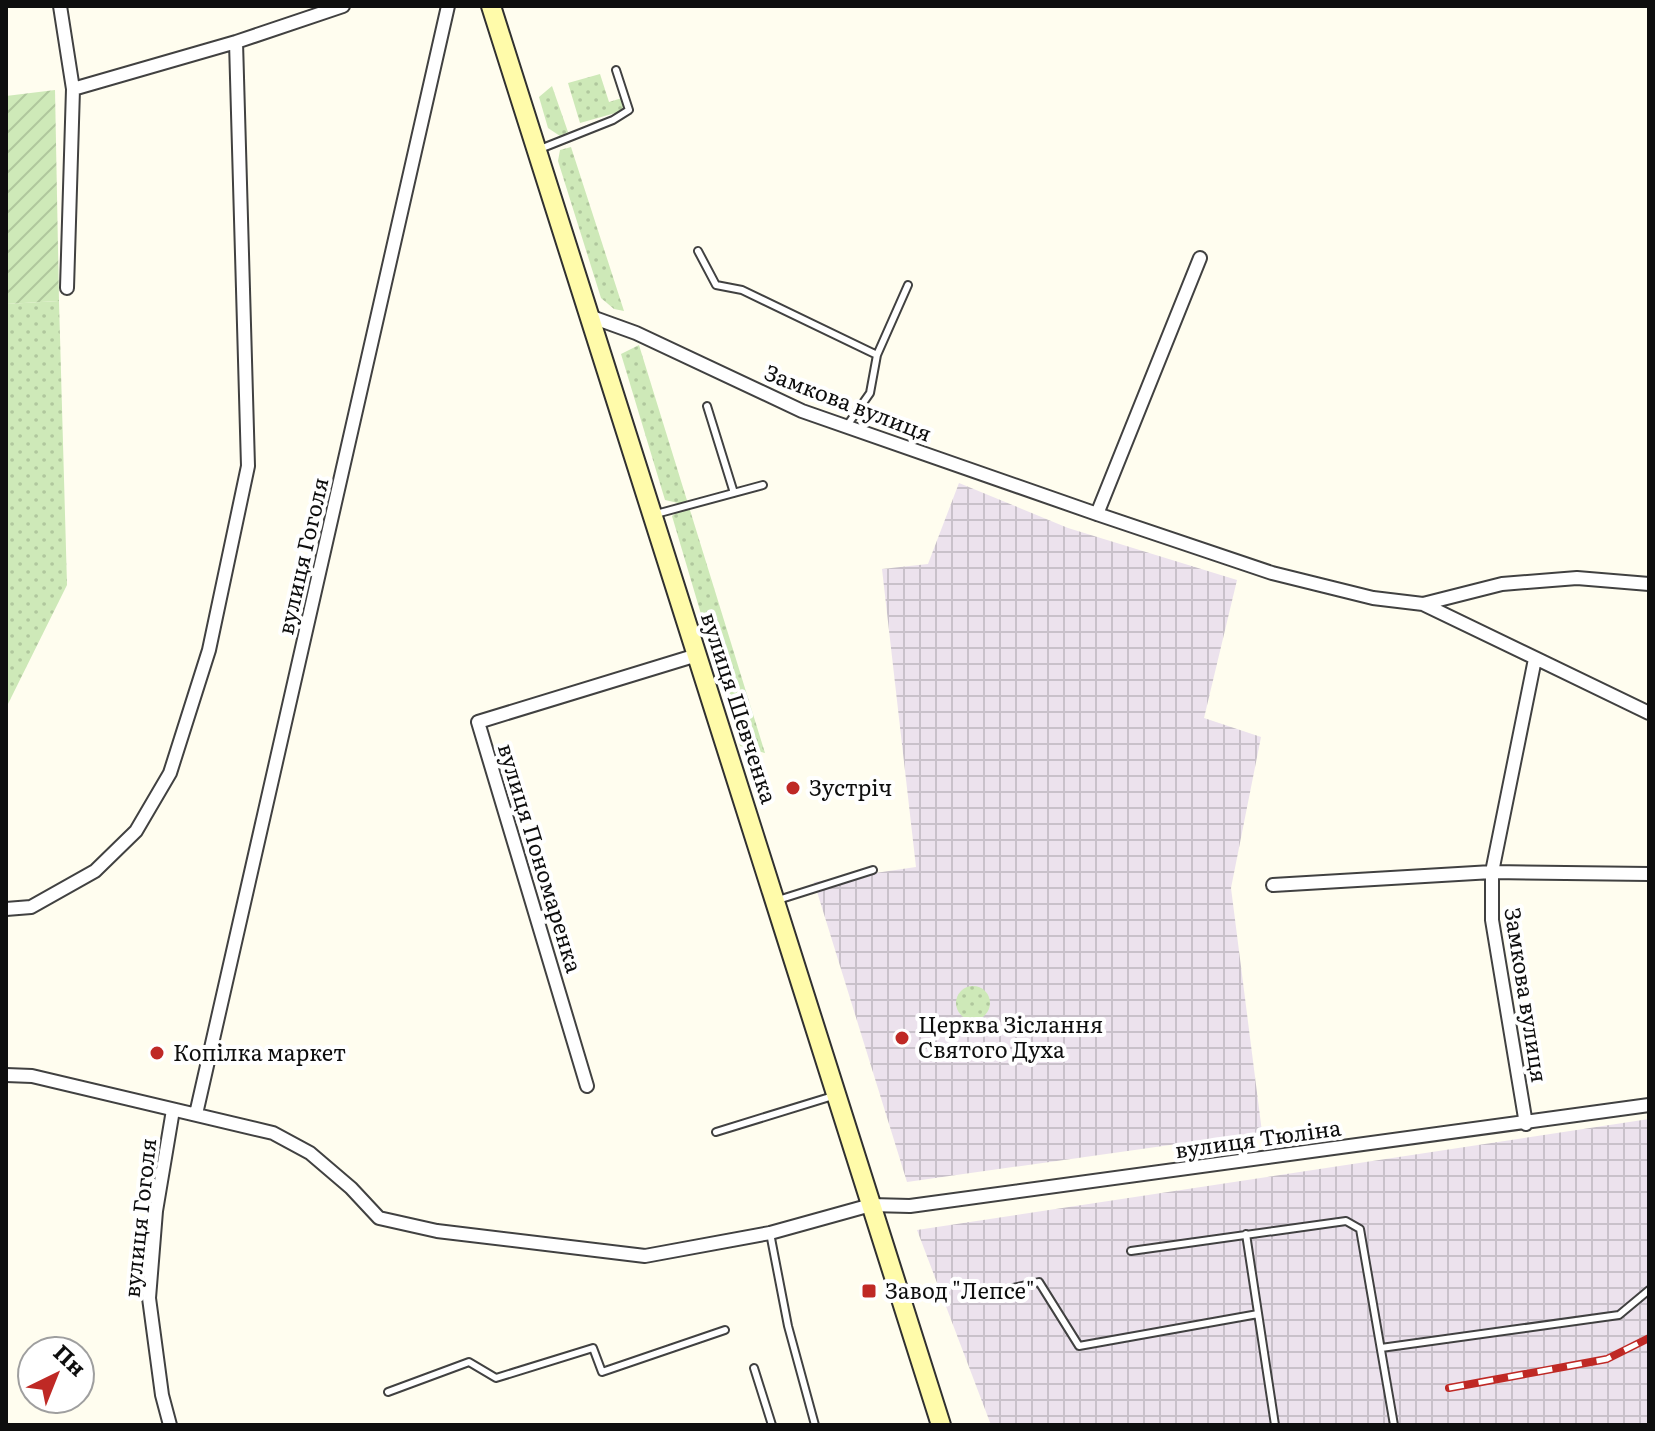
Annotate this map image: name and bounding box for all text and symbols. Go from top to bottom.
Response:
street label: Замкова вулиця [760,355,937,449]
street label: вулиця Гоголя [267,474,336,638]
street label: вулиця Шевченка [694,608,787,808]
street label: вулиця Пономаренка [491,739,592,976]
place label: Зустріч [809,770,892,803]
marker: Зустріч [784,779,802,797]
street label: Замкова вулиця [1497,905,1558,1085]
place label: Церква Зіслання Святого Духа [918,1007,1103,1065]
marker: Церква Зіслання Святого Духа [893,1029,911,1047]
place label: Копілка маркет [173,1035,346,1068]
marker: Копілка маркет [148,1044,166,1062]
street label: вулиця Тюліна [1173,1110,1343,1165]
street label: вулиця Гоголя [114,1136,163,1299]
place label: Завод "Лепсе" [885,1273,1034,1306]
marker: Завод "Лепсе" [860,1282,878,1300]
north arrow [16,1335,96,1415]
text: Пн [47,1336,94,1383]

